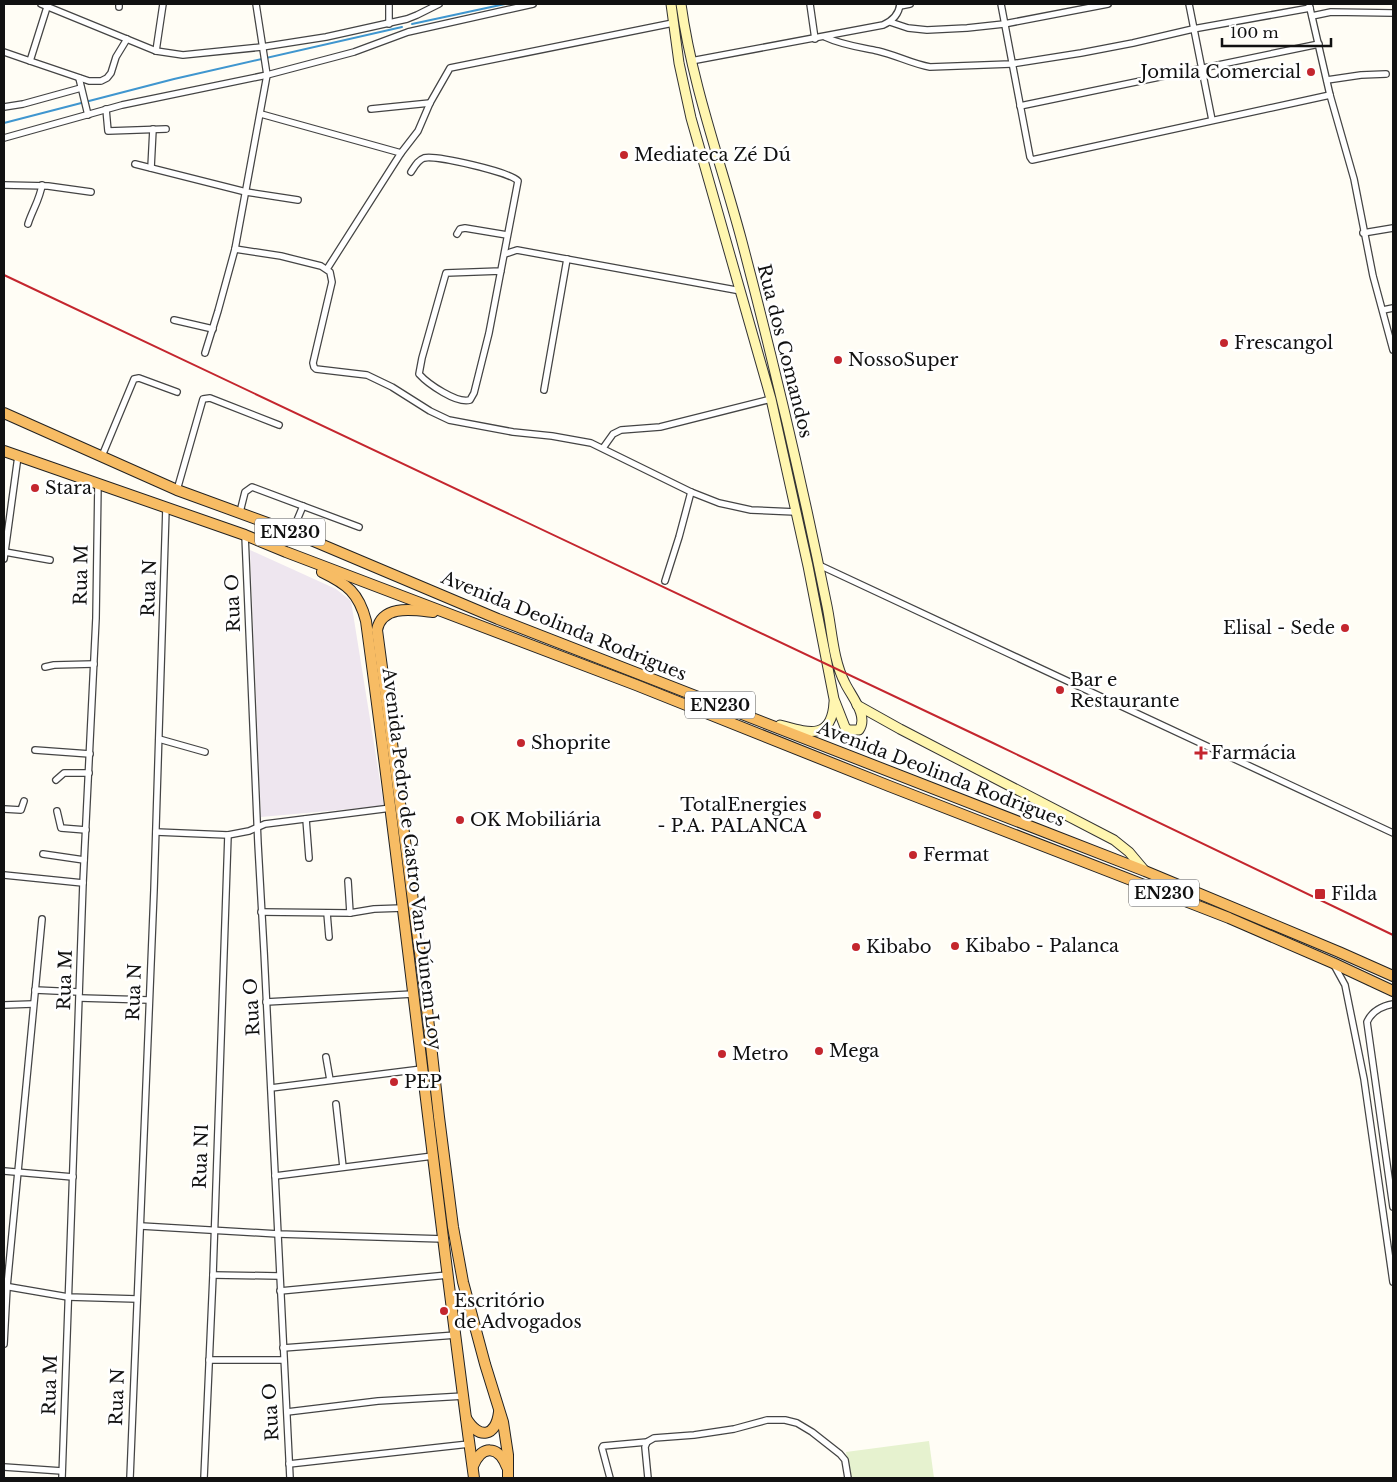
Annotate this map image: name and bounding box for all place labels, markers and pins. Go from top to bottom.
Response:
place label: Jomila Comercial [1139,61,1301,83]
marker: Jomila Comercial [1305,66,1317,78]
place label: Mediateca Zé Dú [634,144,791,166]
marker: Mediateca Zé Dú [618,149,630,161]
place label: Frescangol [1234,332,1333,354]
marker: Frescangol [1218,337,1230,349]
place label: NossoSuper [848,349,959,371]
marker: NossoSuper [832,354,844,366]
place label: Stara [45,477,92,499]
marker: Stara [29,482,41,494]
place label: Elisal - Sede [1223,617,1335,639]
marker: Elisal - Sede [1339,622,1351,634]
place label: Bar e Restaurante [1070,669,1179,712]
marker: Bar e Restaurante [1054,684,1066,696]
place label: Shoprite [531,732,611,754]
marker: Shoprite [515,737,527,749]
place label: Farmácia [1211,742,1296,764]
marker: Farmácia [1195,747,1207,759]
place label: TotalEnergies - P.A. PALANCA [657,794,808,837]
place label: OK Mobiliária [470,809,601,831]
marker: TotalEnergies - P.A. PALANCA [811,809,823,821]
marker: OK Mobiliária [454,814,466,826]
place label: Fermat [923,844,990,866]
marker: Fermat [907,849,919,861]
place label: Filda [1331,883,1377,905]
marker: Filda [1313,887,1327,901]
place label: Kibabo - Palanca [965,935,1119,957]
place label: Kibabo [866,936,931,958]
marker: Kibabo - Palanca [949,940,961,952]
marker: Kibabo [850,941,862,953]
place label: Mega [829,1040,879,1062]
place label: Metro [732,1043,788,1065]
marker: Mega [813,1045,825,1057]
marker: Metro [716,1048,728,1060]
place label: PEP [404,1071,442,1093]
marker: PEP [388,1076,400,1088]
place label: Escritório de Advogados [454,1290,582,1333]
marker: Escritório de Advogados [438,1305,450,1317]

